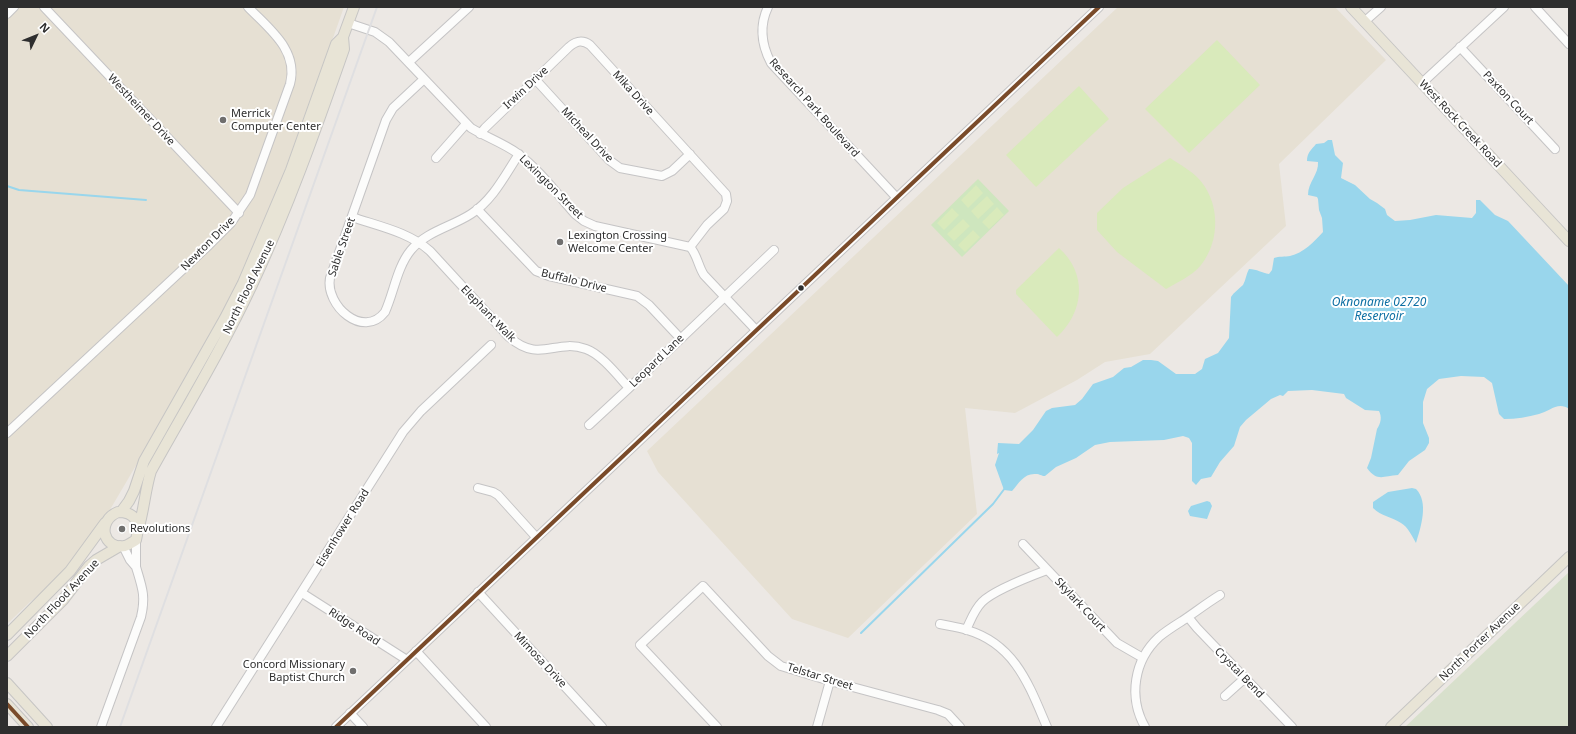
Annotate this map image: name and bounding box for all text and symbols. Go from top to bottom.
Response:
north arrow [16,16,56,56]
text: N [37,19,54,36]
street label: Research Park Boulevard [766,56,862,160]
street label: Irwin Drive [501,64,551,112]
street label: Mika Drive [610,68,656,118]
street label: Paxton Court [1480,69,1536,127]
street label: Westheimer Drive [105,72,177,148]
street label: West Rock Creek Road [1416,78,1504,170]
street label: Micheal Drive [558,105,616,165]
place label: Merrick Computer Center [231,107,321,133]
marker: Merrick Computer Center [218,115,228,125]
street label: Lexington Street [516,152,586,222]
street label: Newton Drive [178,214,238,274]
street label: Sable Street [326,216,358,278]
place label: Lexington Crossing Welcome Center [568,229,667,255]
marker: Lexington Crossing Welcome Center [555,237,565,247]
street label: North Flood Avenue [220,238,278,336]
street label: Buffalo Drive [540,266,608,296]
street label: Elephant Walk [458,283,518,345]
unlabelled marker [796,283,806,293]
water label: Oknoname 02720 Reservoir [1332,296,1426,324]
street label: Leopard Lane [627,332,687,390]
street label: Eisenhower Road [314,487,372,569]
place label: Revolutions [130,522,190,536]
marker: Revolutions [117,524,127,534]
street label: North Flood Avenue [22,557,102,641]
street label: Skylark Court [1052,575,1108,635]
street label: North Porter Avenue [1437,600,1523,684]
street label: Ridge Road [326,605,382,649]
street label: Mimosa Drive [511,629,569,691]
street label: Crystal Bend [1212,645,1266,701]
place label: Concord Missionary Baptist Church [243,658,345,684]
street label: Telstar Street [786,661,854,693]
marker: Concord Missionary Baptist Church [348,666,358,676]

